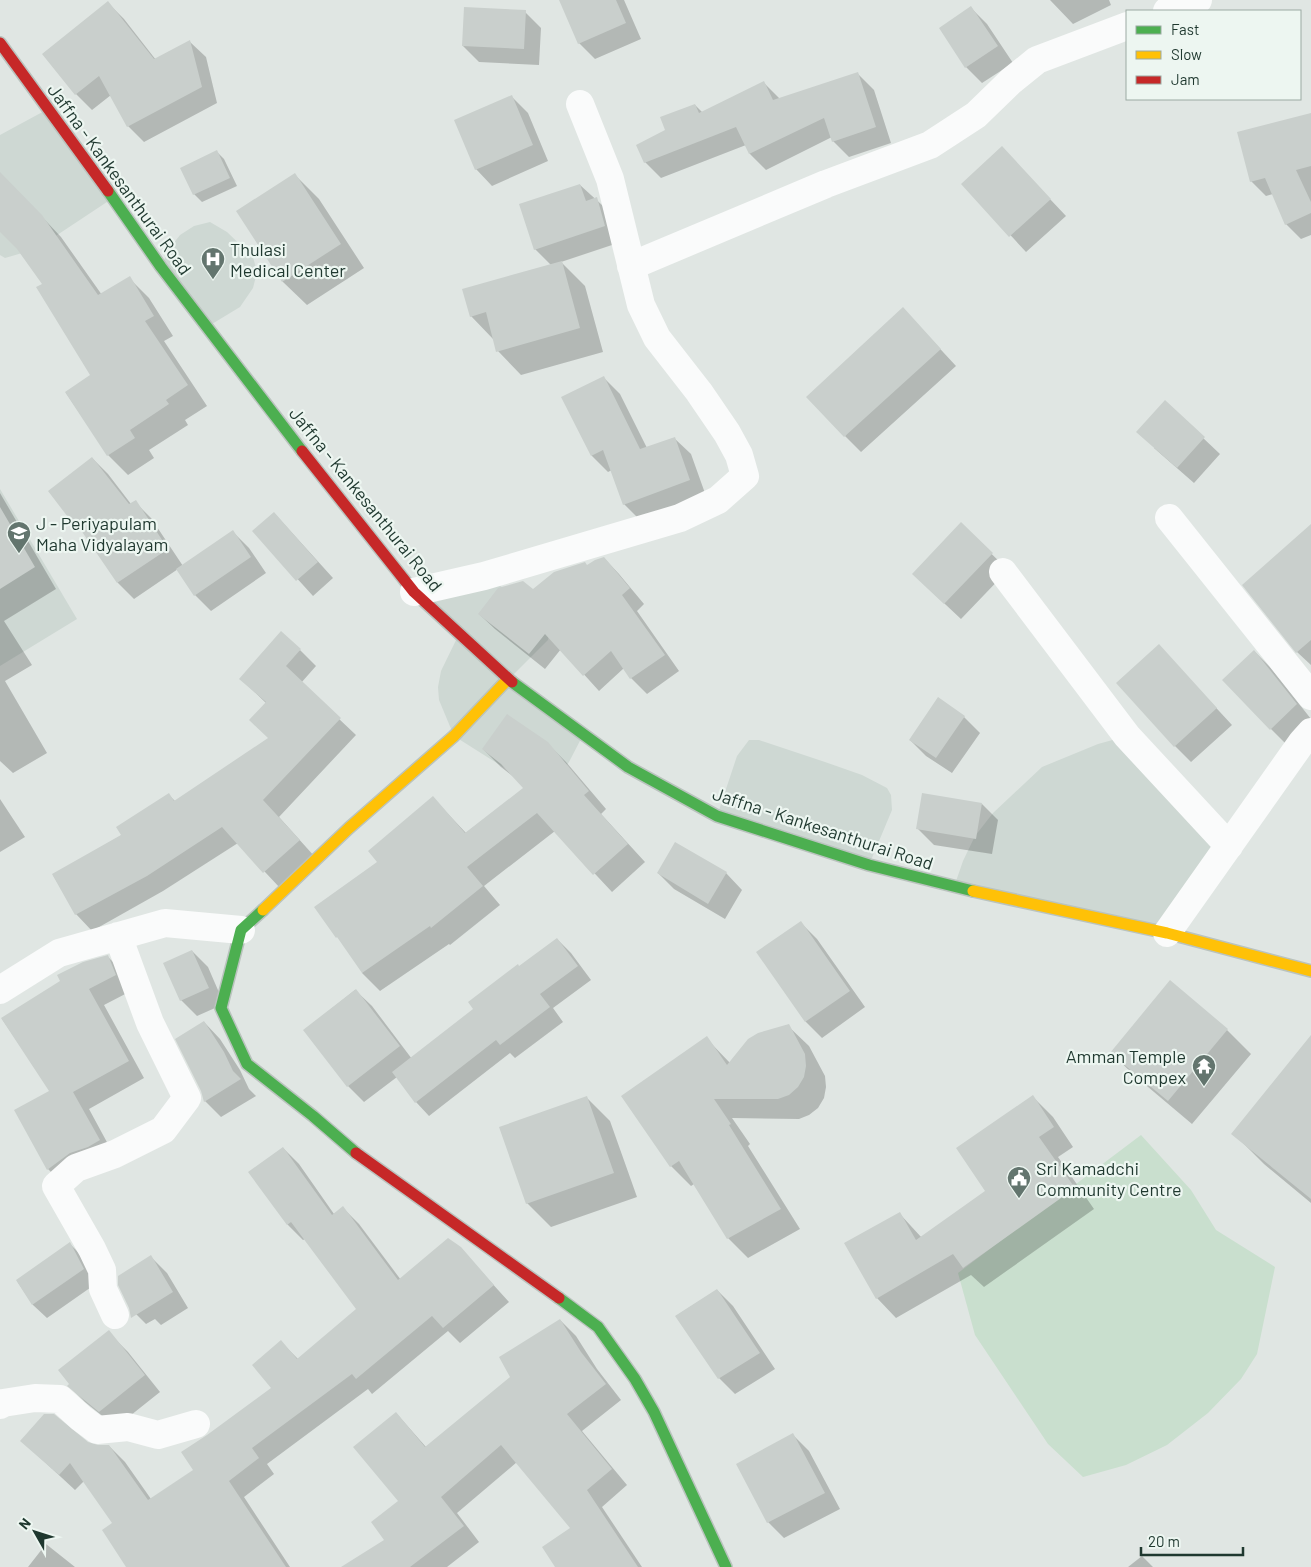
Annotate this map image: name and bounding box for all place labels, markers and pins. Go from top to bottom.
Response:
place label: Thulasi Medical Center [230,238,346,281]
hospital icon: Thulasi Medical Center [200,246,226,280]
place label: J - Periyapulam Maha Vidyalayam [36,512,168,555]
school or university icon: J - Periyapulam Maha Vidyalayam [6,520,32,554]
place label: Amman Temple Compex [1066,1045,1186,1088]
temple icon: Amman Temple Compex [1191,1053,1217,1087]
place label: Sri Kamadchi Community Centre [1036,1157,1182,1200]
public building icon: Sri Kamadchi Community Centre [1006,1165,1032,1199]

